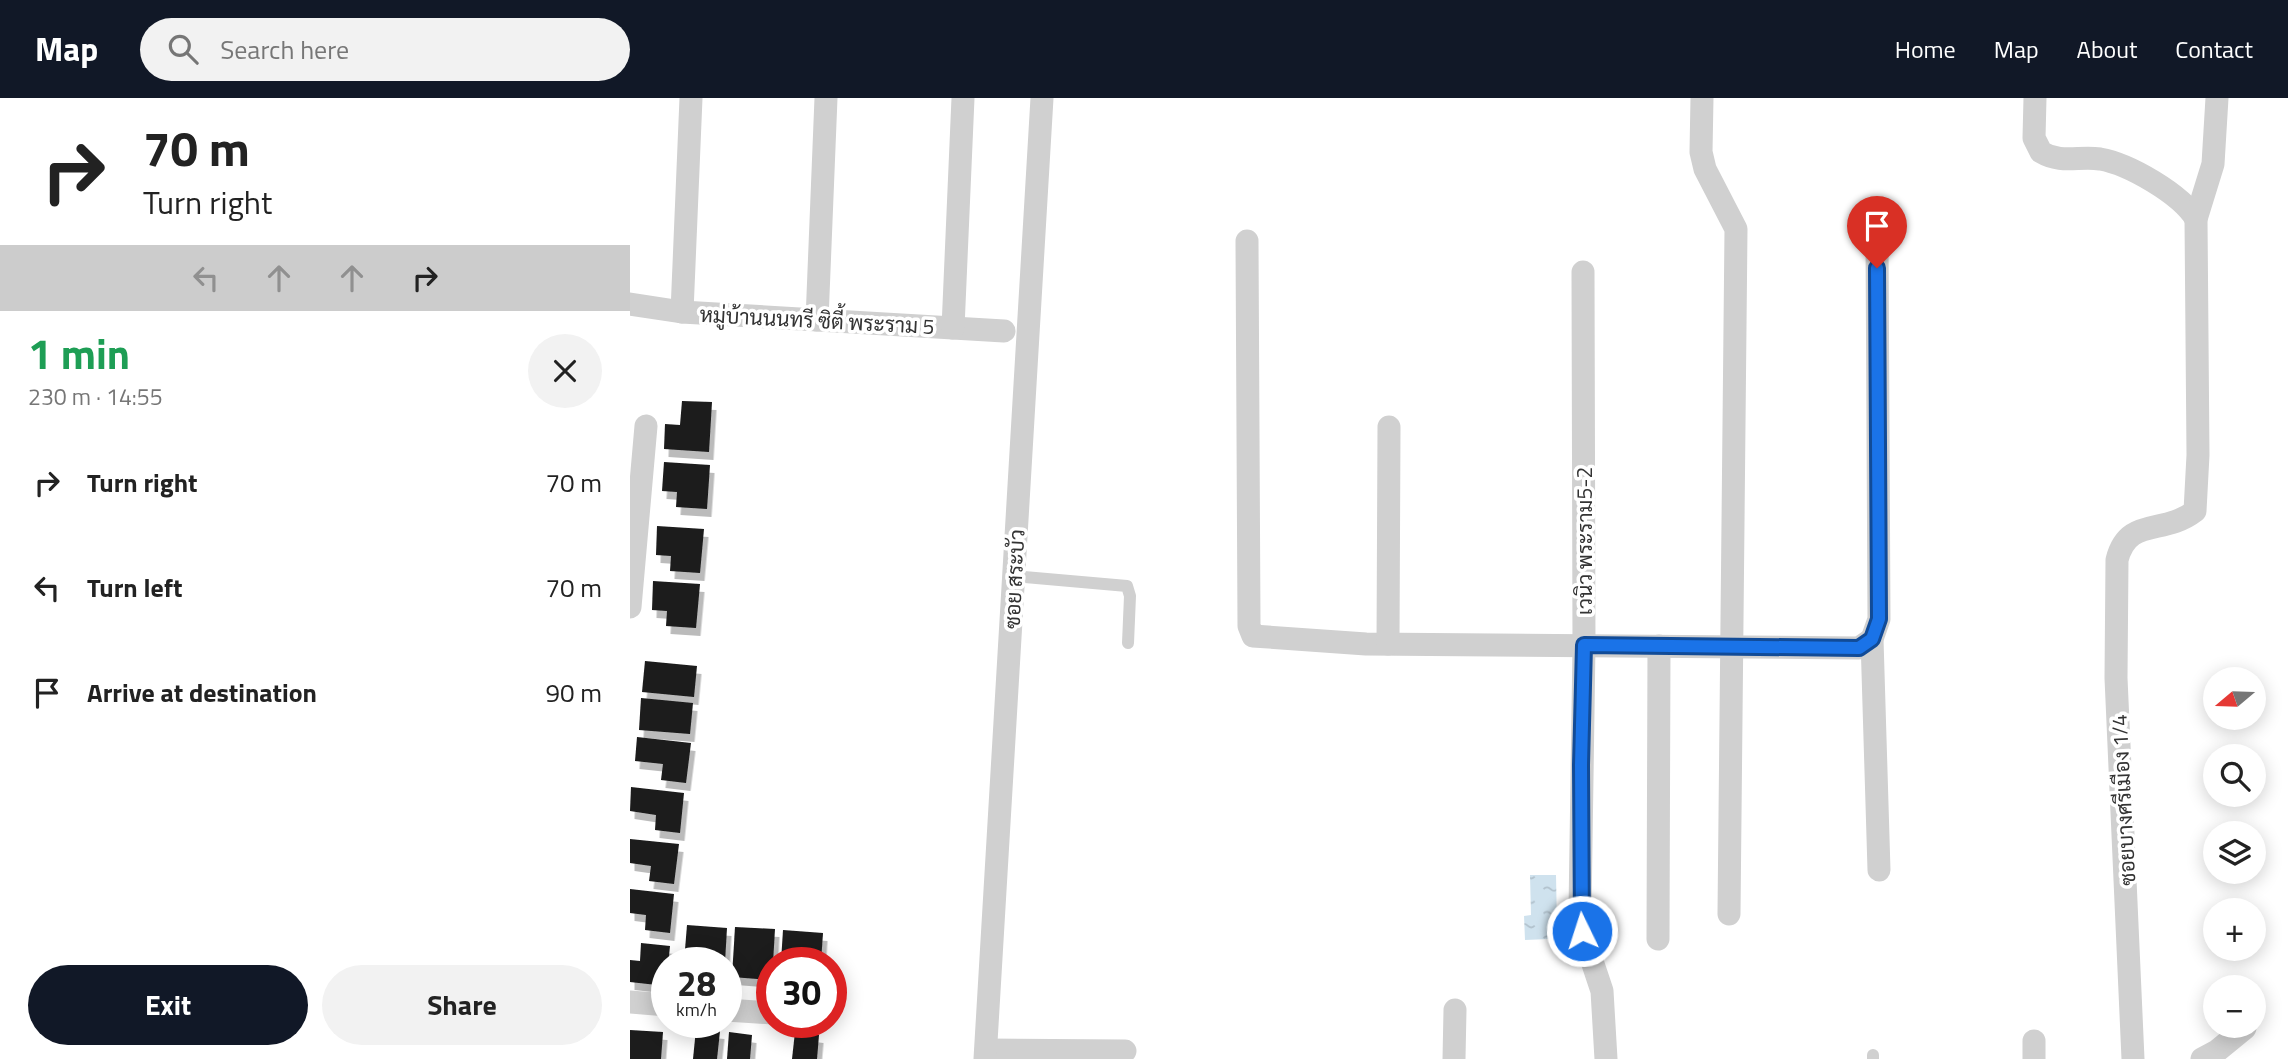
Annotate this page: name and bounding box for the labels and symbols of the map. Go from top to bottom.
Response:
pin [1847,196,1907,268]
street label: หมู่บ้านนนทรี ซิตี้ พระราม 5 [699,295,935,342]
street label: เวนิว พระราม5-2 [1568,467,1600,615]
street label: ซอย สระบัว [995,528,1033,630]
north arrow [2203,667,2266,730]
street label: ซอยบางศรีเมือง 1/4 [2103,714,2143,886]
position arrow [1545,894,1619,968]
speed limit sign: 30 [756,947,847,1038]

